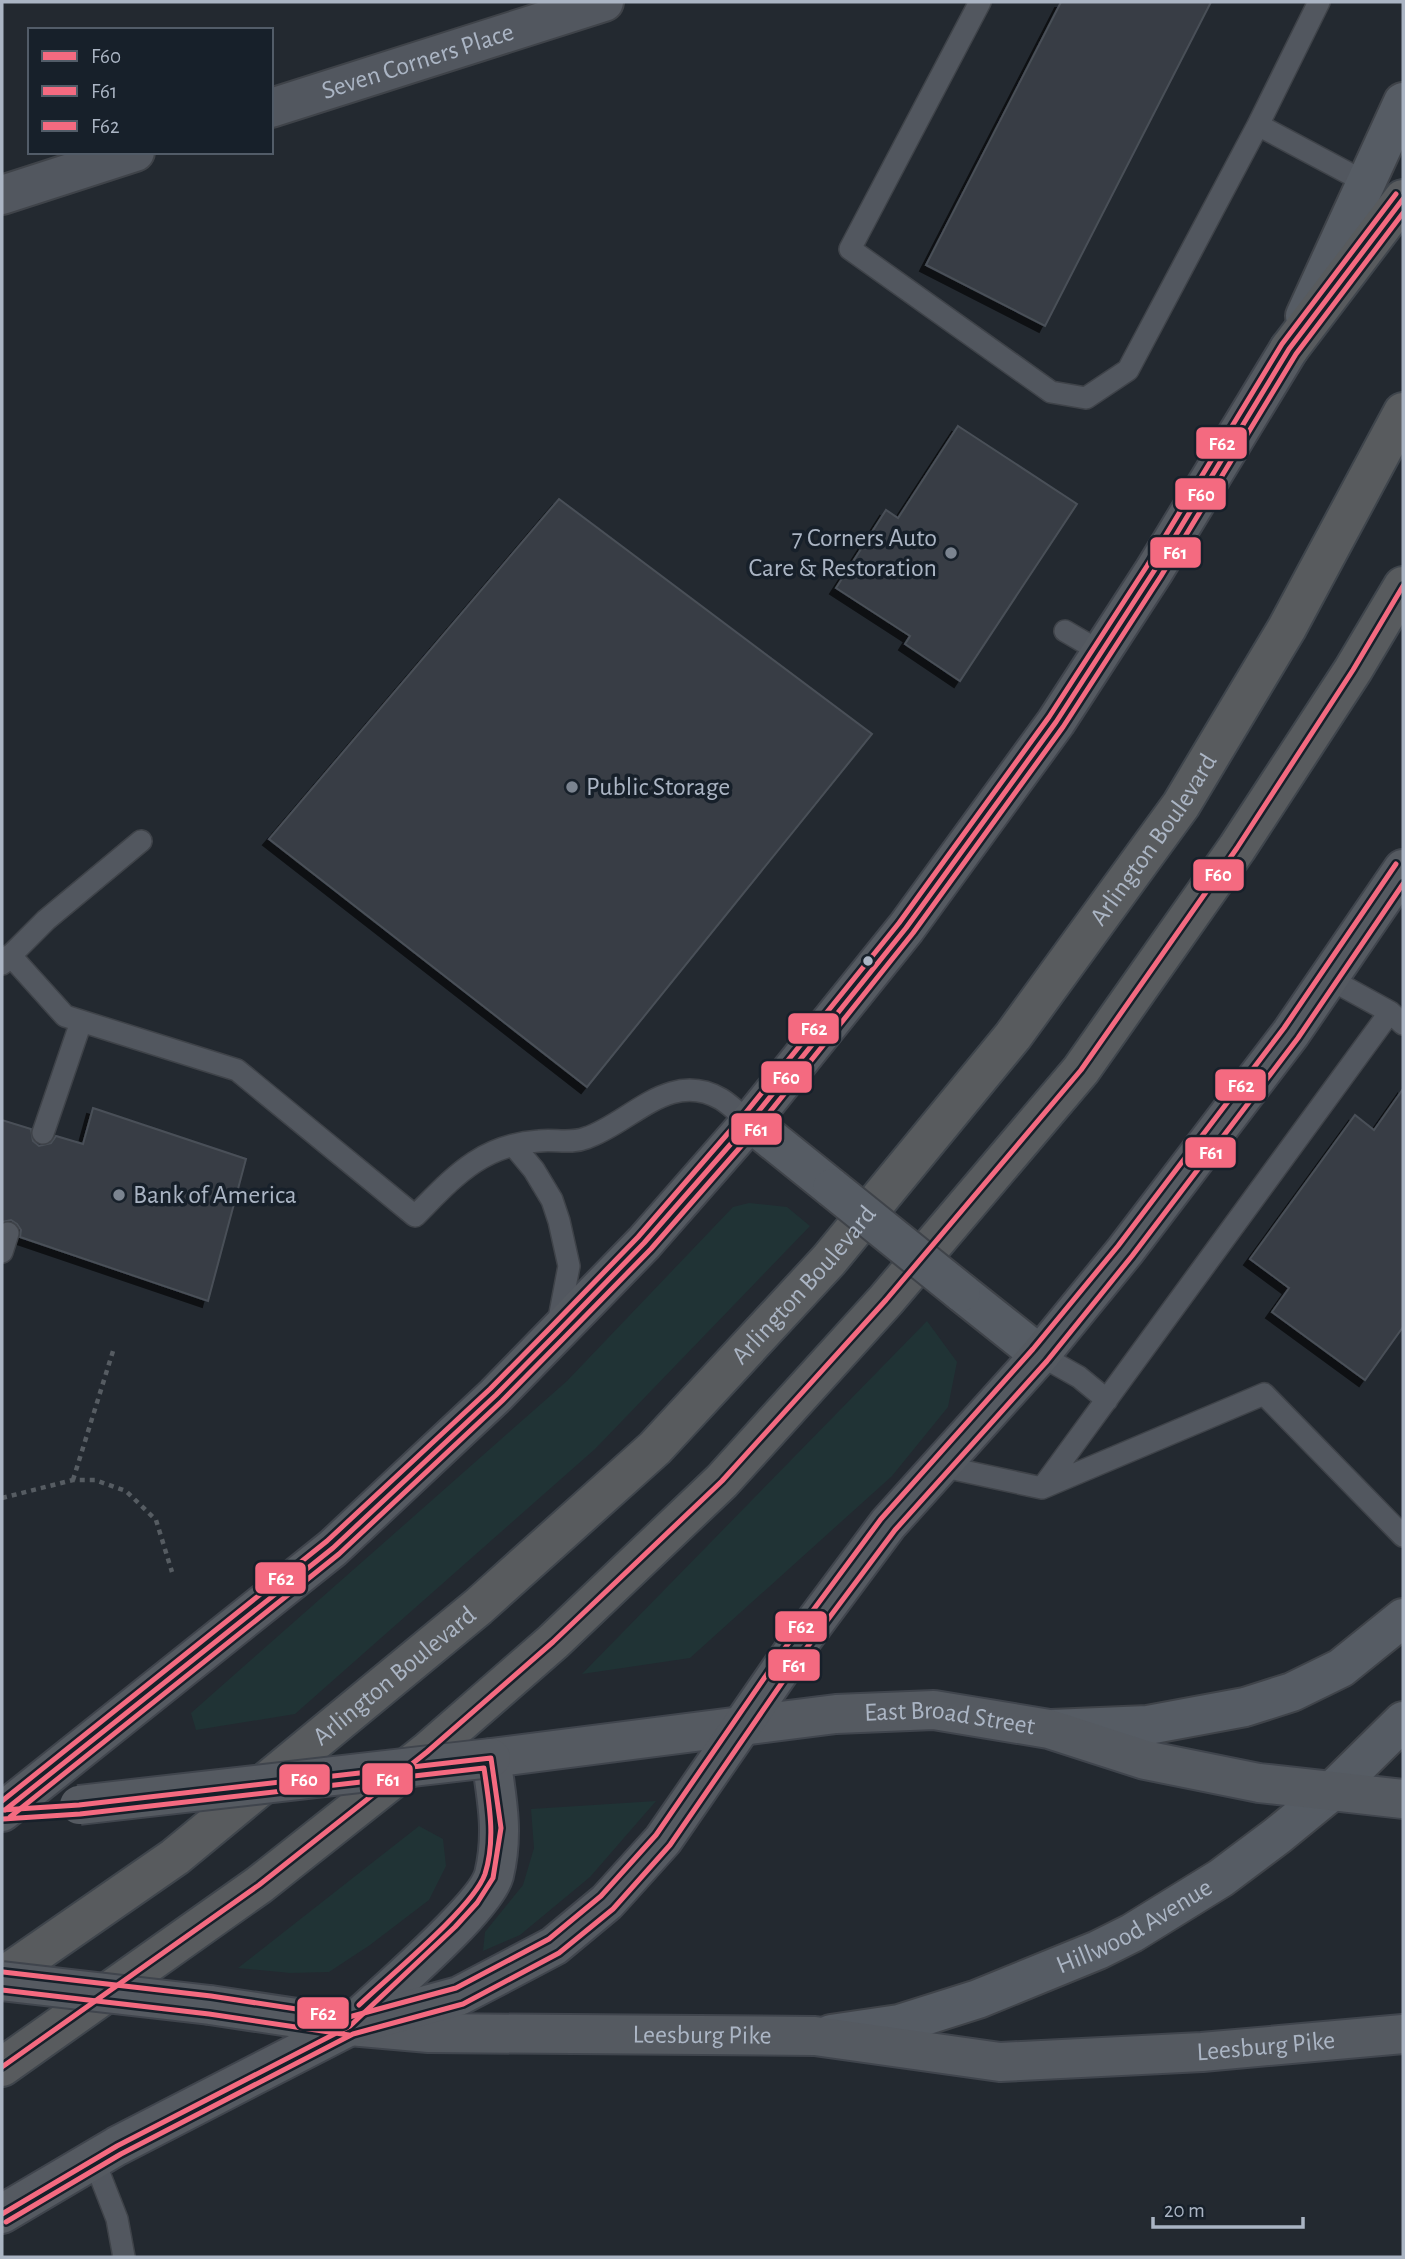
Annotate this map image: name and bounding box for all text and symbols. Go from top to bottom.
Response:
street label: Seven Corners Place [319,19,517,104]
legend [28,28,273,154]
text: F60 [91,46,121,67]
text: F61 [91,81,117,102]
text: F62 [91,116,120,137]
line badge: F62 [1195,426,1248,460]
text: F62 [1209,435,1235,454]
line badge: F60 [1174,477,1227,511]
text: F60 [1187,486,1215,505]
place label: 7 Corners Auto Care & Restoration [749,525,937,581]
line badge: F61 [1149,536,1202,569]
text: F61 [1163,544,1187,563]
marker: 7 Corners Auto Care & Restoration [943,545,959,561]
street label: Arlington Boulevard [1085,749,1222,930]
place label: Public Storage [586,774,730,800]
marker: Public Storage [564,779,580,795]
line badge: F60 [1192,858,1245,892]
text: F60 [1204,866,1232,885]
unlabelled marker [861,954,875,968]
line badge: F62 [787,1012,840,1045]
text: F62 [801,1020,827,1039]
line badge: F60 [760,1060,813,1094]
line badge: F62 [1214,1068,1267,1102]
text: F60 [772,1069,800,1088]
text: F62 [1228,1077,1254,1096]
line badge: F61 [730,1112,783,1146]
text: F61 [744,1121,768,1140]
line badge: F61 [1184,1136,1237,1169]
text: F61 [1199,1144,1223,1163]
place label: Bank of America [133,1182,297,1208]
marker: Bank of America [111,1187,127,1203]
street label: Arlington Boulevard [727,1201,881,1369]
line badge: F62 [254,1561,307,1595]
text: F62 [268,1570,294,1589]
street label: Arlington Boulevard [308,1601,481,1750]
line badge: F62 [774,1610,828,1643]
text: F62 [788,1618,814,1637]
line badge: F61 [767,1648,821,1682]
text: F61 [782,1657,806,1676]
street label: East Broad Street [864,1697,1037,1739]
line badge: F61 [361,1762,414,1796]
line badge: F60 [278,1763,331,1796]
text: F60 [290,1771,318,1790]
text: F61 [376,1771,400,1790]
street label: Hillwood Avenue [1052,1874,1217,1979]
line badge: F62 [296,1996,350,2030]
text: F62 [310,2005,336,2024]
street label: Leesburg Pike [632,2022,772,2049]
street label: Leesburg Pike [1196,2027,1336,2065]
scale bar [1153,2186,1304,2230]
text: 20 m [1164,2200,1205,2221]

